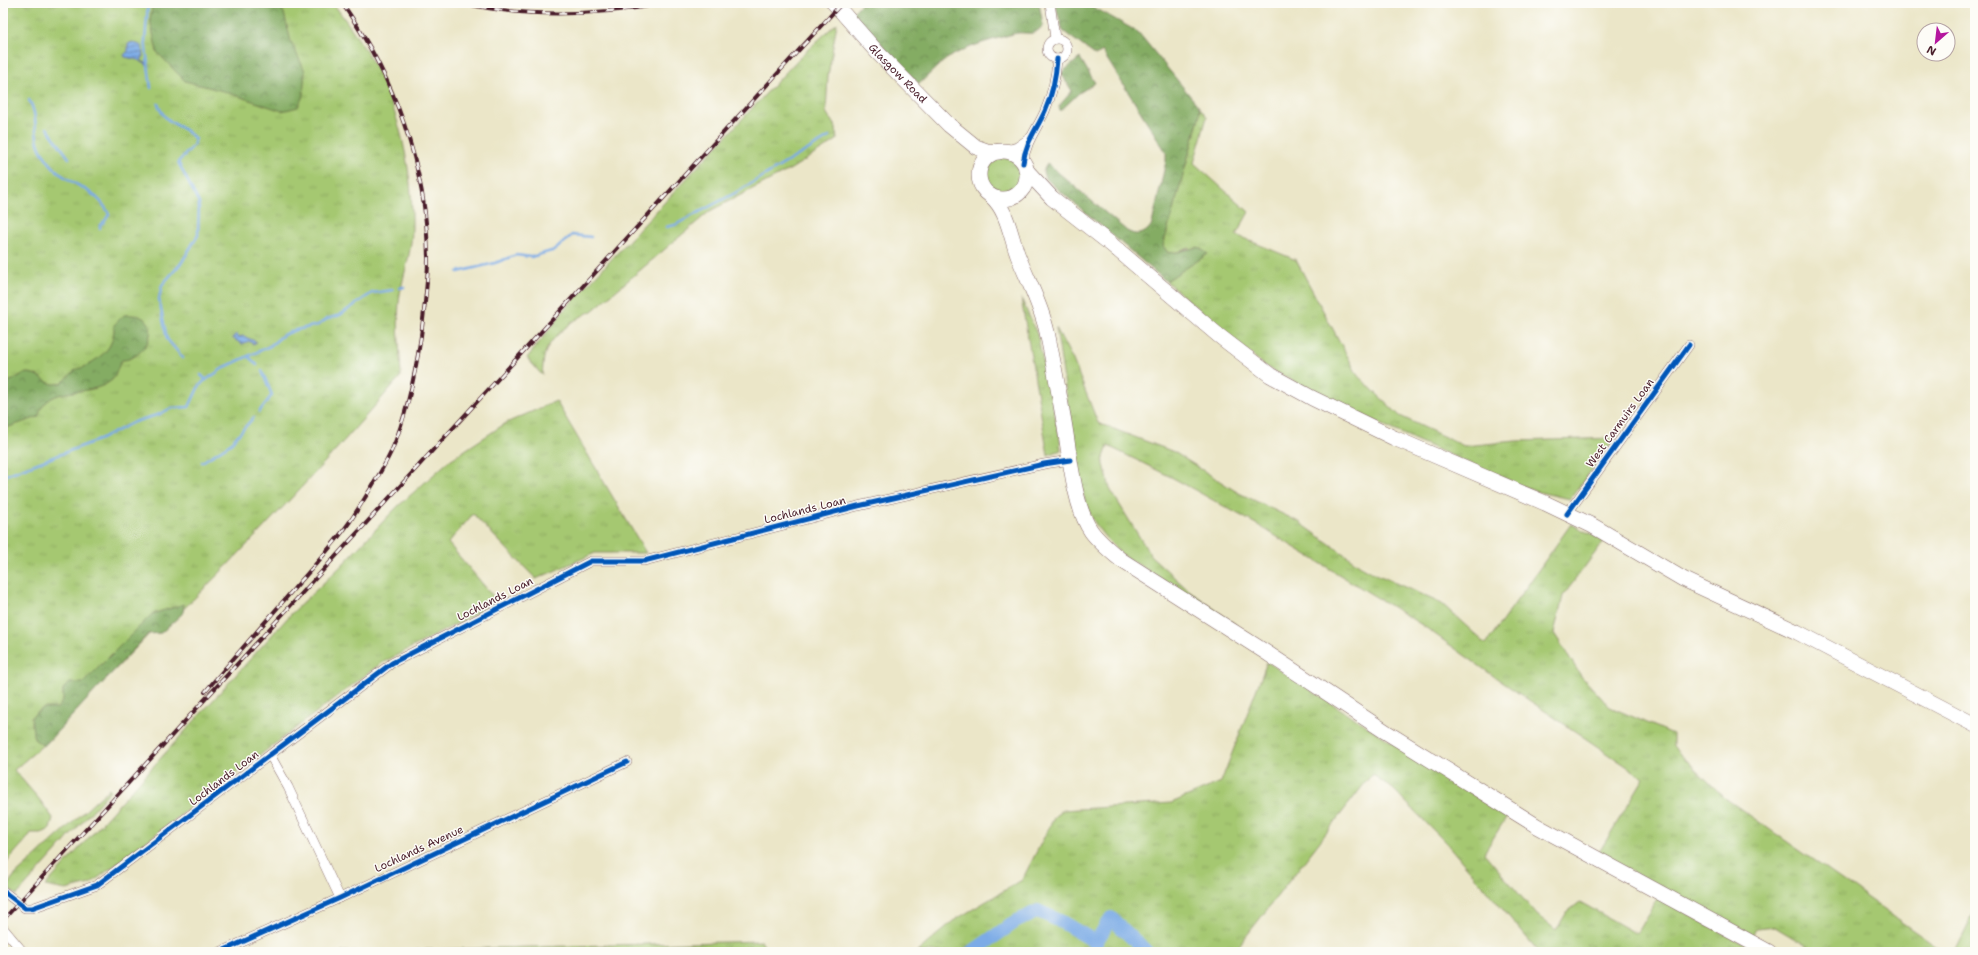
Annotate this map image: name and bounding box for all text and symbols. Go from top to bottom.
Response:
north arrow [1916,22,1956,62]
street label: Glasgow Road [865,40,931,106]
text: N [1924,42,1939,59]
street label: West Carmuirs Loan [1583,375,1658,471]
street label: Lochlands Loan [763,493,848,527]
street label: Lochlands Loan [454,573,536,625]
street label: Lochlands Loan [186,747,262,809]
street label: Lochlands Avenue [372,822,466,876]

